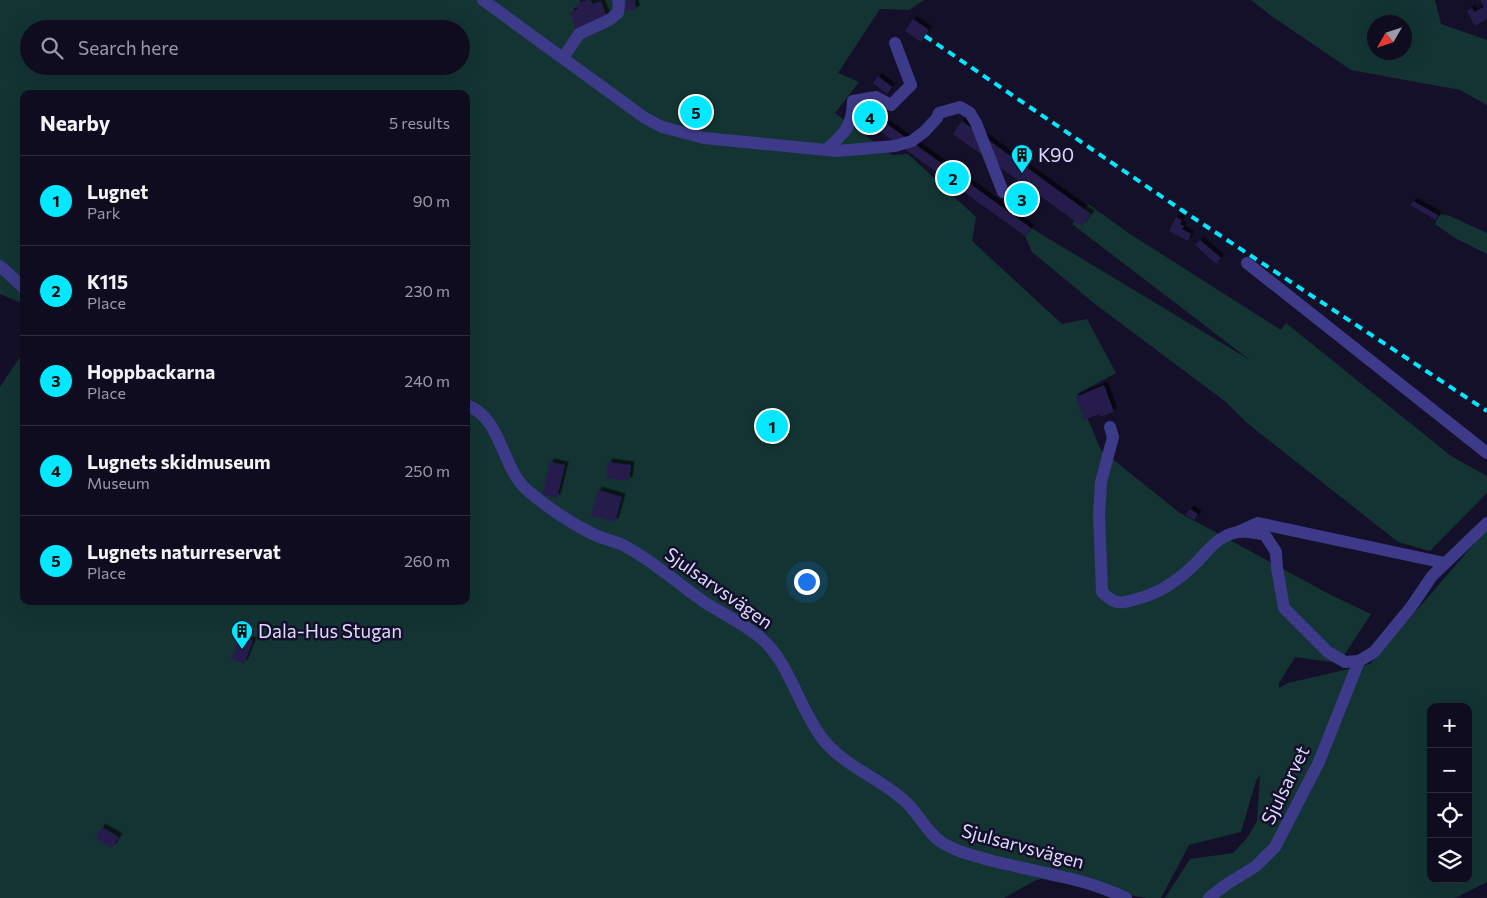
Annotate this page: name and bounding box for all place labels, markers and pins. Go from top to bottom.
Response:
pin: 5 [680,93,712,131]
pin: 4 [854,98,886,136]
building icon: K90 [1010,143,1034,174]
place label: K90 [1038,143,1074,166]
pin: 2 [937,159,969,197]
pin: 3 [1006,180,1038,218]
pin: 1 [756,407,788,445]
building icon: Dala-Hus Stugan [230,619,254,650]
place label: Dala-Hus Stugan [258,619,402,642]

